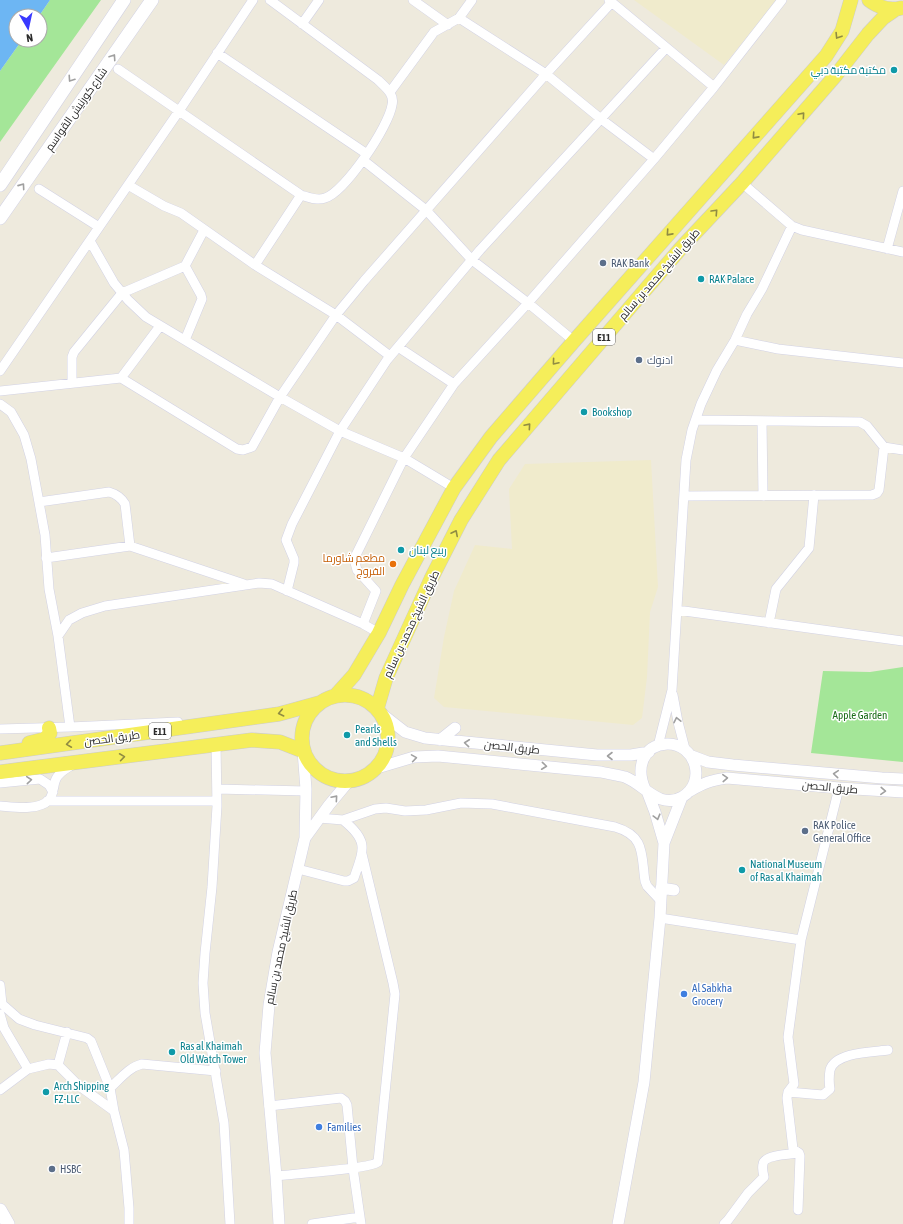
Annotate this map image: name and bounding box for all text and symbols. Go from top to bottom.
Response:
north arrow [8,8,48,48]
text: N [25,31,34,44]
one-way arrow [835,32,843,39]
one-way arrow [108,54,115,61]
place label: مكتبة مكتبة دبي [811,64,886,79]
street label: شارع كورنيش القواسم [43,65,111,154]
marker: مكتبة مكتبة دبي [889,65,899,75]
one-way arrow [68,75,76,82]
one-way arrow [797,112,804,120]
one-way arrow [752,131,760,139]
one-way arrow [17,183,24,190]
one-way arrow [710,209,718,217]
street label: طريق الشيخ محمد بن سالم [616,226,703,323]
one-way arrow [666,228,673,236]
place label: RAK Bank [611,257,649,269]
marker: RAK Bank [598,258,608,268]
place label: RAK Palace [709,273,754,285]
marker: RAK Palace [696,274,706,284]
road number: E11 [593,329,615,345]
place label: ادنوك [647,354,673,367]
marker: ادنوك [634,355,644,365]
one-way arrow [553,358,560,365]
place label: Bookshop [592,406,632,418]
marker: Bookshop [579,407,589,417]
one-way arrow [523,423,530,430]
one-way arrow [450,529,458,537]
place label: ربيع لبنان [409,544,447,558]
marker: ربيع لبنان [396,545,406,555]
place label: مطعم شاورما الفروج [322,552,385,579]
marker: مطعم شاورما الفروج [388,559,398,569]
street label: طريق الشيخ محمد بن سالم [381,568,443,680]
one-way arrow [278,709,284,717]
park label: Apple Garden [833,709,887,721]
one-way arrow [674,717,682,723]
road number: E11 [149,723,171,739]
place label: Pearls and Shells [355,723,397,748]
street label: طريق الحصن [83,728,141,749]
marker: Pearls and Shells [342,730,352,740]
one-way arrow [464,738,470,747]
street label: طريق الحصن [483,738,540,757]
one-way arrow [66,739,72,748]
one-way arrow [607,752,613,760]
one-way arrow [119,753,125,762]
one-way arrow [411,754,417,763]
one-way arrow [541,762,547,771]
one-way arrow [833,770,839,779]
one-way arrow [722,774,728,783]
one-way arrow [26,776,32,785]
street label: طريق الحصن [802,779,858,796]
one-way arrow [880,786,886,795]
one-way arrow [330,795,338,803]
one-way arrow [652,814,660,820]
place label: RAK Police General Office [813,819,871,844]
marker: RAK Police General Office [800,826,810,836]
place label: National Museum of Ras al Khaimah [750,858,822,883]
marker: National Museum of Ras al Khaimah [737,865,747,875]
street label: طريق الشيخ محمد بن سالم [263,889,301,1006]
place label: Al Sabkha Grocery [692,982,732,1007]
marker: Al Sabkha Grocery [679,989,689,999]
place label: Ras al Khaimah Old Watch Tower [180,1040,247,1065]
marker: Ras al Khaimah Old Watch Tower [167,1047,177,1057]
place label: Arch Shipping FZ-LLC [54,1080,109,1105]
marker: Arch Shipping FZ-LLC [41,1087,51,1097]
place label: Families [327,1121,361,1133]
marker: Families [314,1122,324,1132]
place label: HSBC [60,1163,81,1175]
marker: HSBC [47,1164,57,1174]

